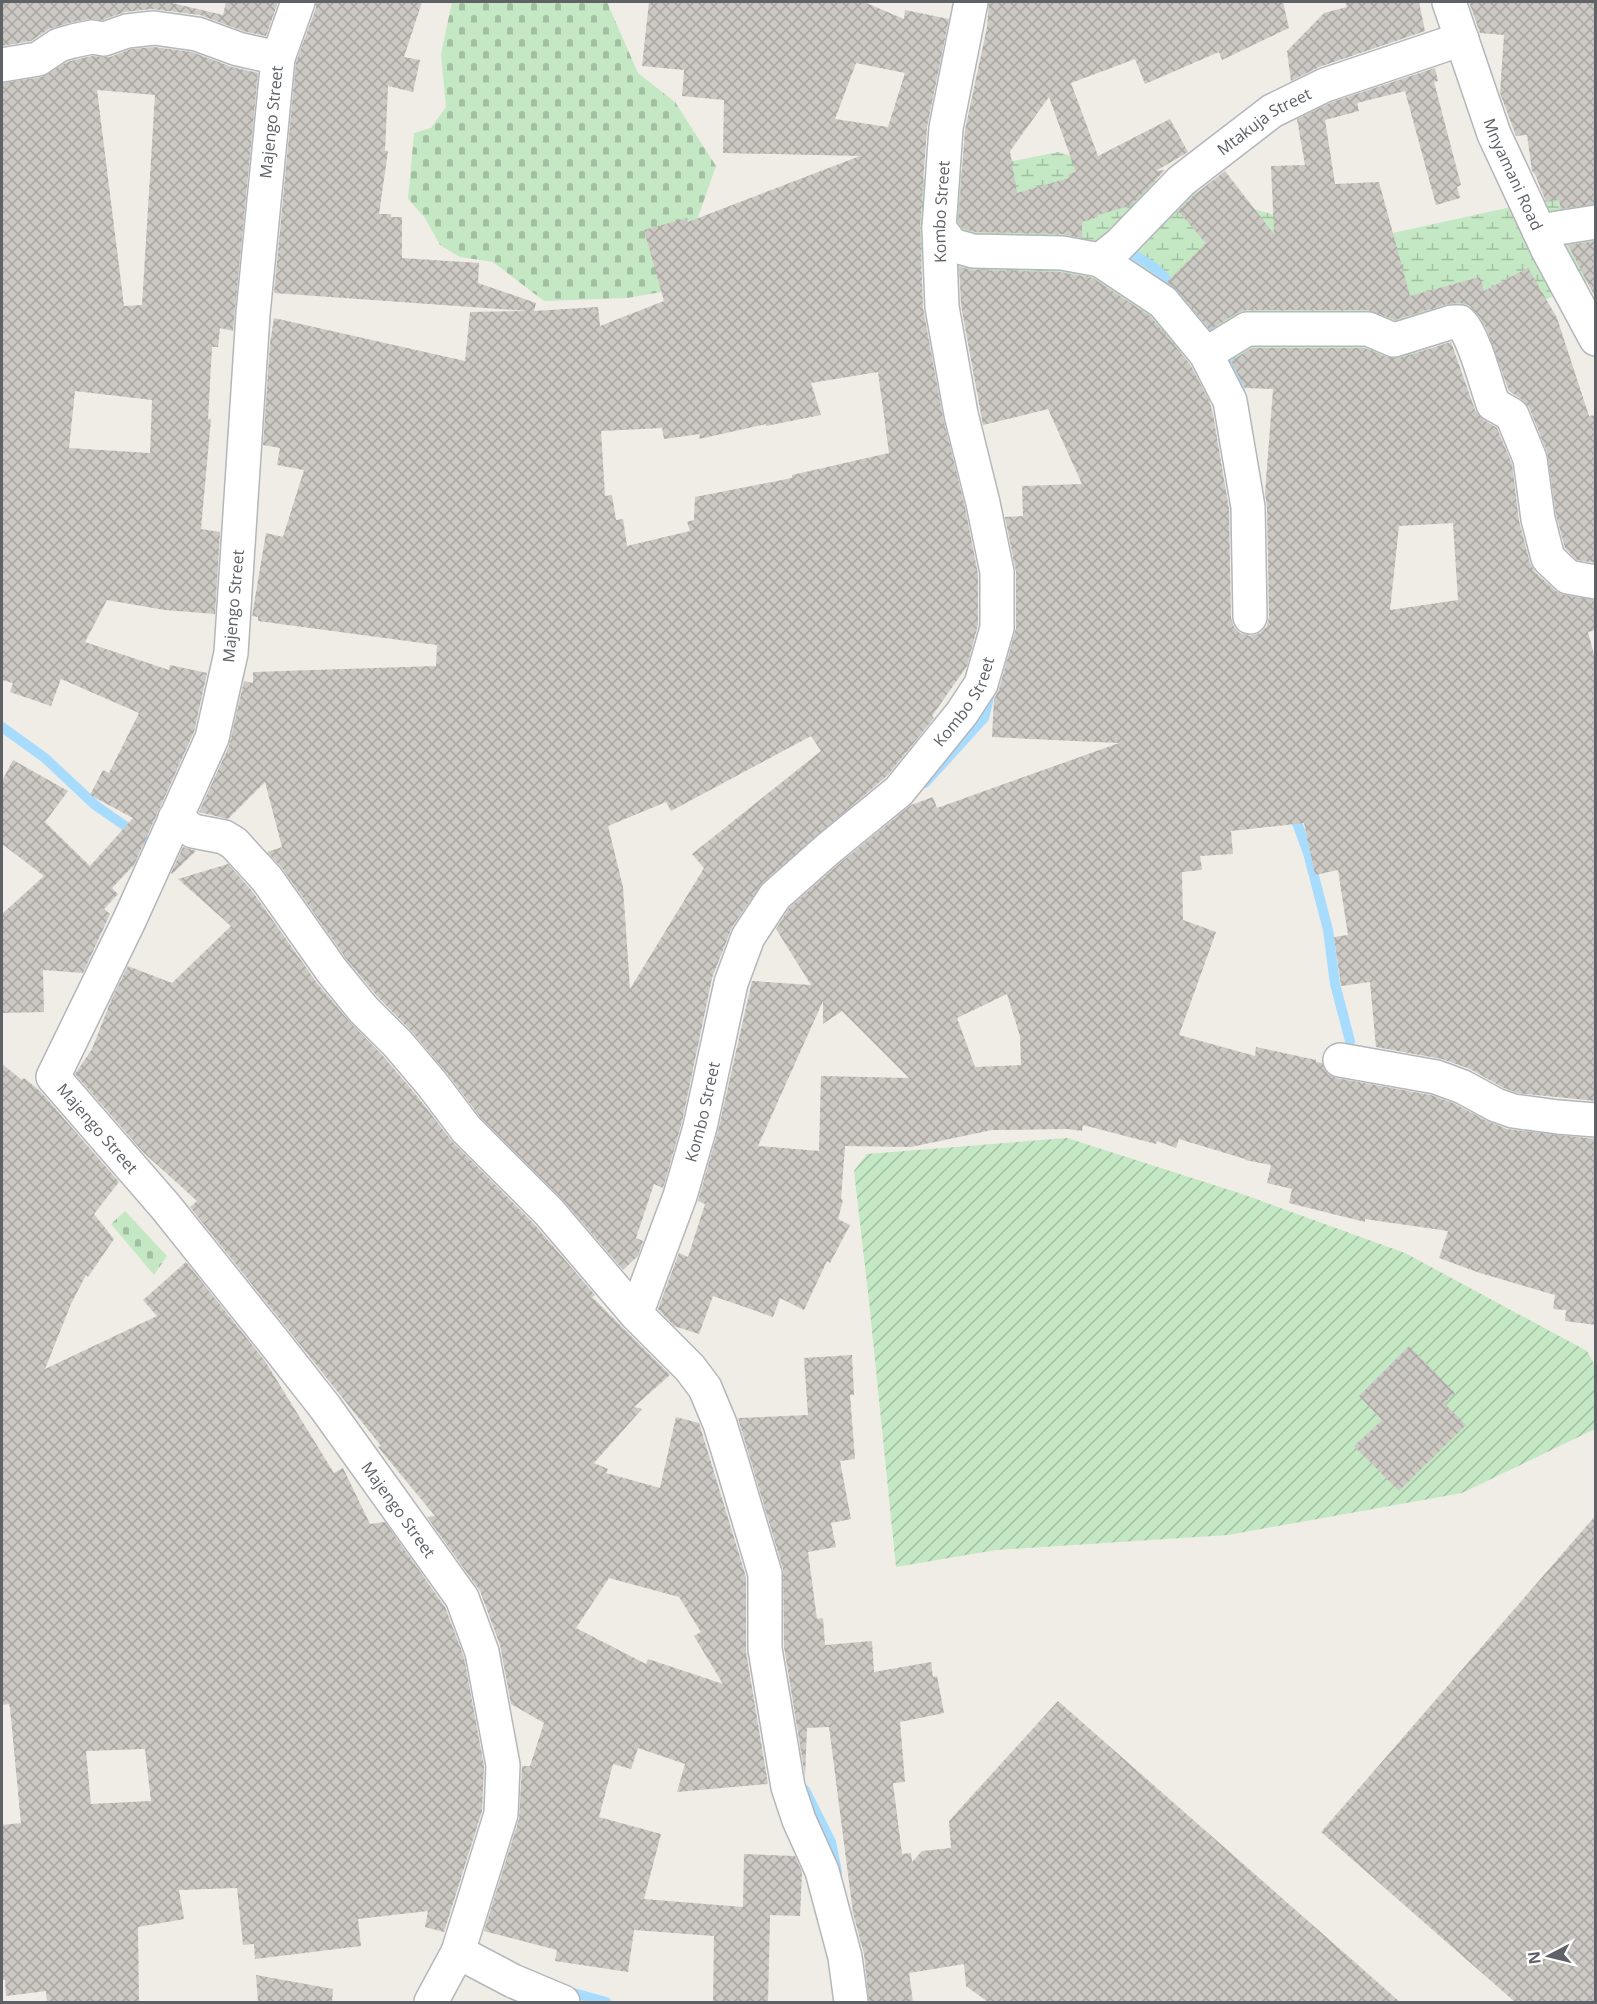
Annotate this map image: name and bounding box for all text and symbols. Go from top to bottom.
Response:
street label: Majengo Street [254,64,288,179]
street label: Mtakuja Street [1212,82,1315,160]
street label: Mnyamani Road [1478,115,1548,234]
street label: Kombo Street [928,160,955,263]
street label: Majengo Street [217,548,249,663]
street label: Kombo Street [928,654,999,751]
street label: Kombo Street [679,1059,725,1165]
street label: Majengo Street [52,1078,143,1179]
street label: Majengo Street [357,1457,441,1562]
north arrow [1519,1926,1579,1986]
text: N [1522,1950,1546,1966]

